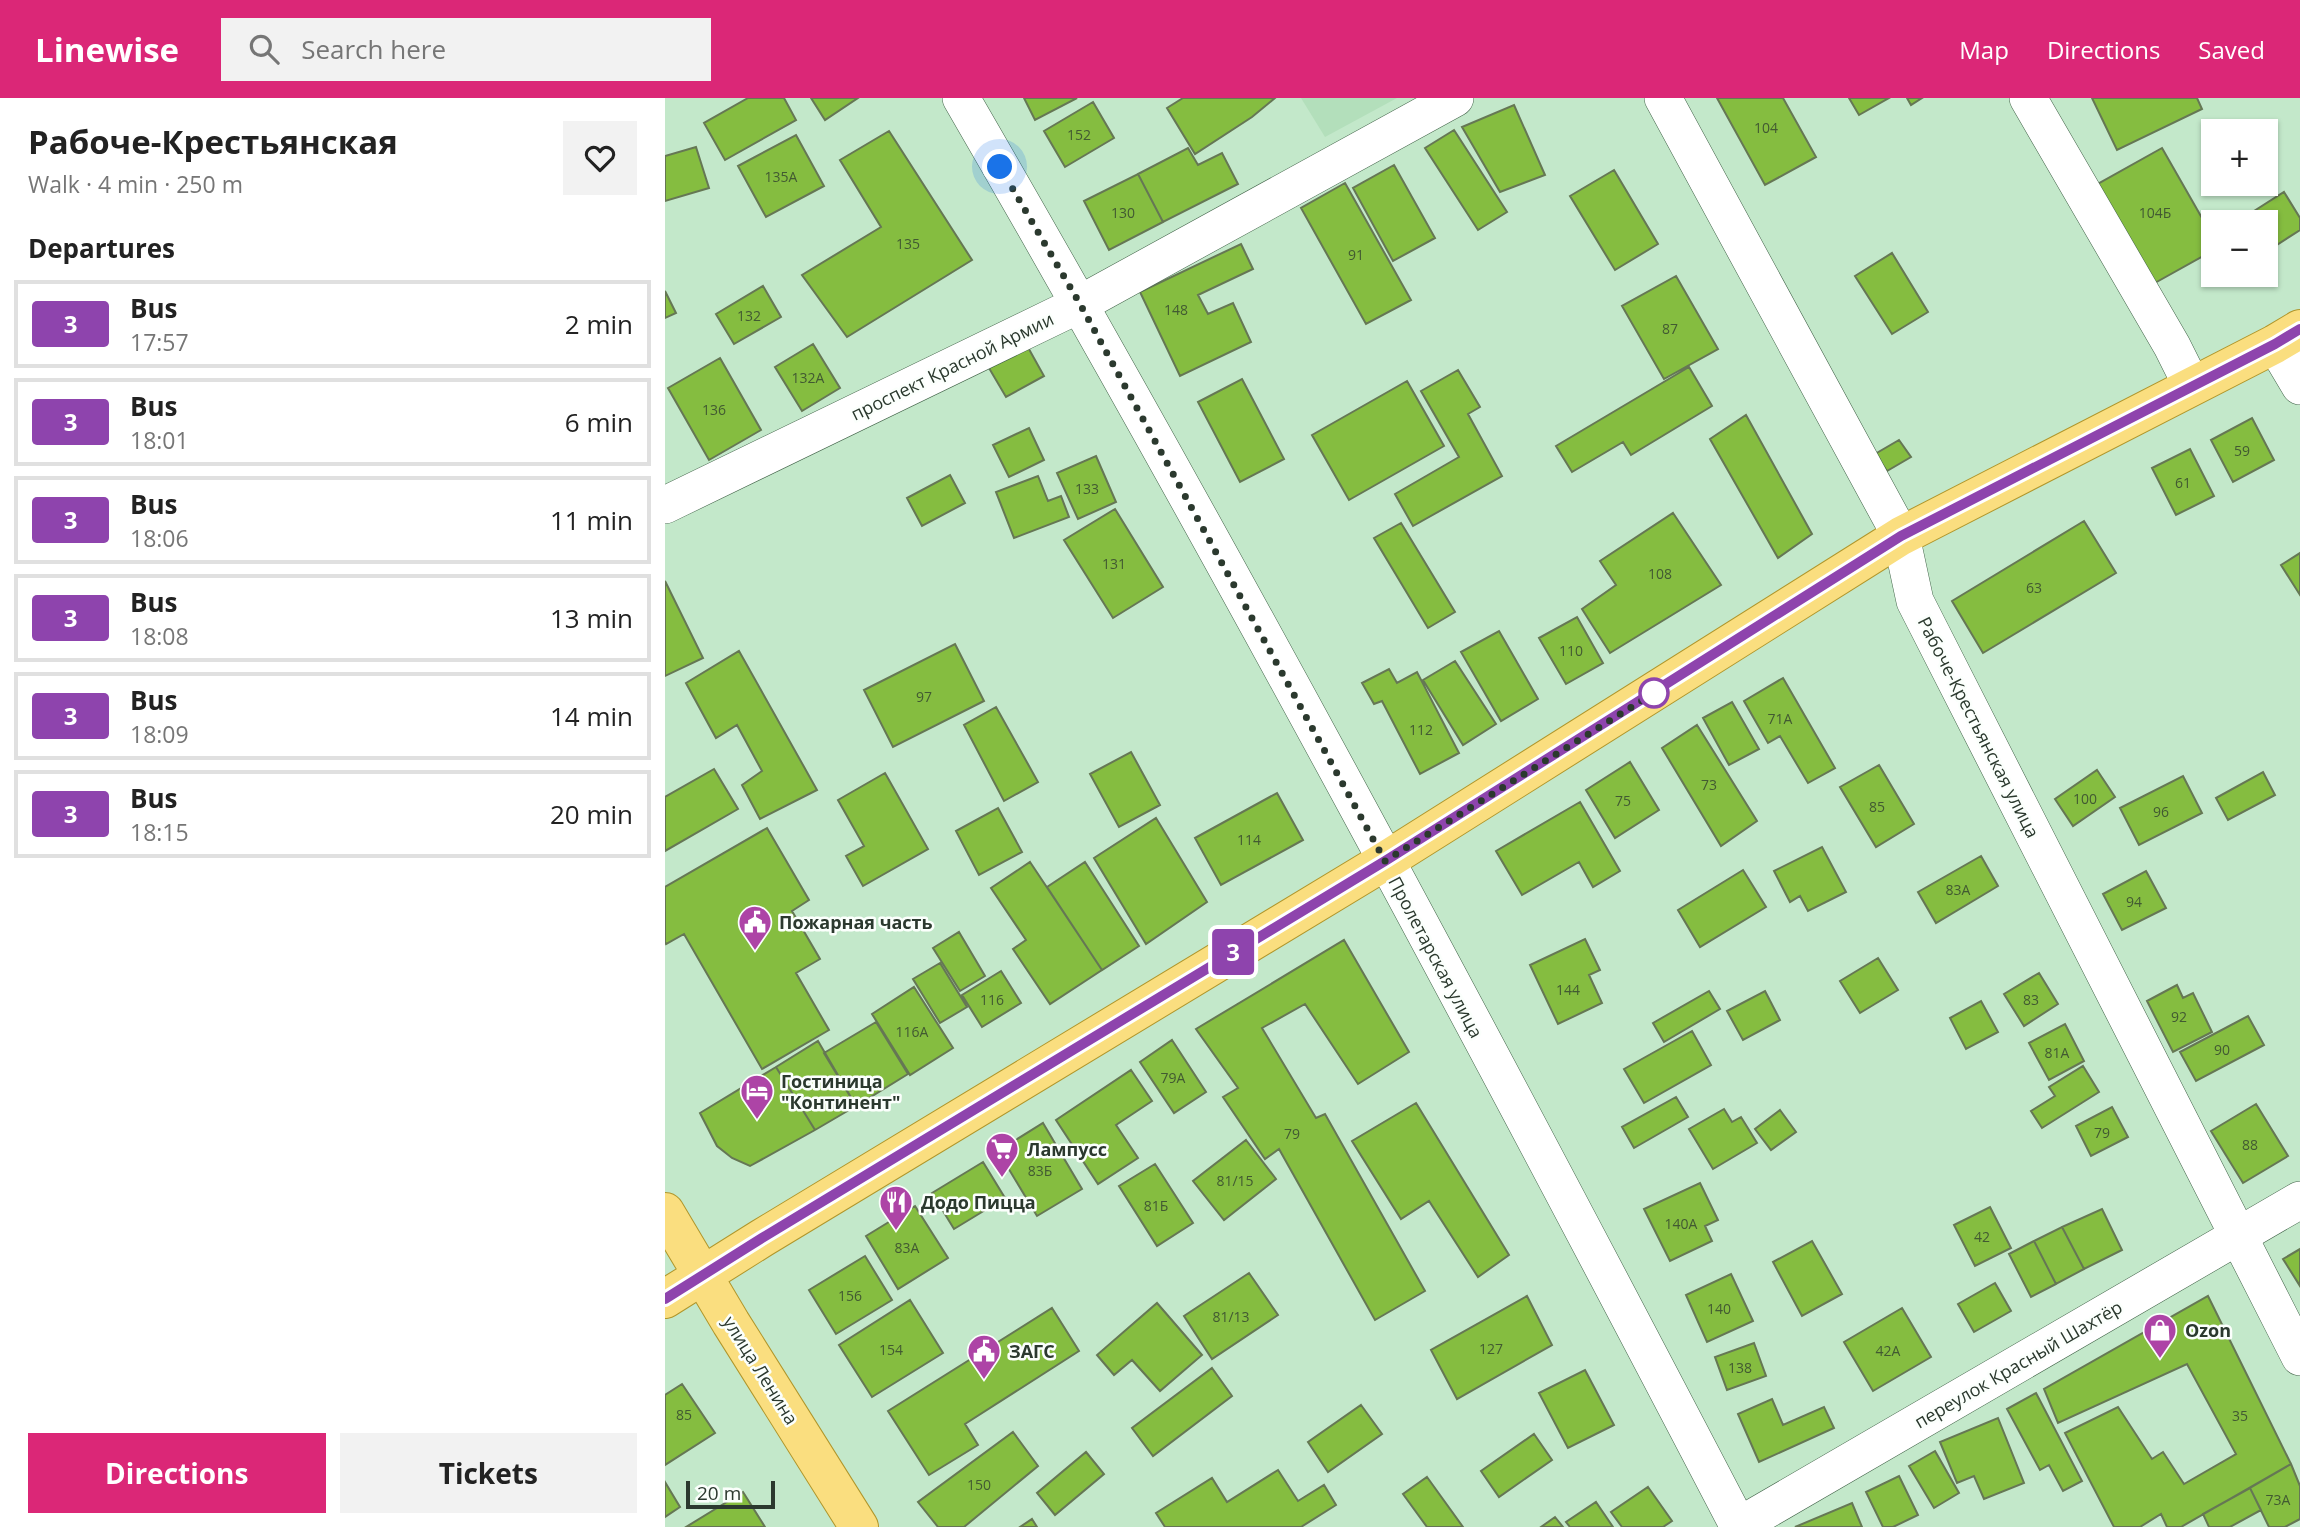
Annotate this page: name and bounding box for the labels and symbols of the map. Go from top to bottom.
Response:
house number: 104 [1754,118,1778,137]
house number: 152 [1067,125,1091,144]
your location [982,149,1017,184]
house number: 135А [765,167,798,186]
house number: 130 [1111,203,1135,222]
house number: 104Б [2139,203,2171,222]
house number: 135 [896,234,920,253]
house number: 91 [1348,245,1364,264]
house number: 148 [1164,300,1188,319]
house number: 132 [737,306,761,325]
street label: проспект Красной Армии [847,306,1057,426]
house number: 87 [1662,319,1678,338]
house number: 132А [792,368,825,387]
house number: 136 [702,400,726,419]
house number: 59 [2234,441,2250,460]
house number: 61 [2175,473,2191,492]
house number: 133 [1075,479,1099,498]
house number: 131 [1102,554,1126,573]
house number: 108 [1648,564,1672,583]
house number: 63 [2026,578,2042,597]
street label: Рабоче-Крестьянская улица [1913,612,2045,842]
house number: 110 [1559,641,1583,660]
unlabelled marker [1639,678,1669,708]
house number: 97 [916,687,932,706]
house number: 71А [1768,709,1793,728]
house number: 112 [1409,720,1433,739]
house number: 73 [1701,775,1717,794]
house number: 100 [2073,789,2097,808]
house number: 75 [1615,791,1631,810]
house number: 85 [1869,797,1885,816]
house number: 96 [2153,802,2169,821]
house number: 114 [1237,830,1261,849]
street label: Пролетарская улица [1383,872,1489,1042]
house number: 83А [1946,880,1971,899]
house number: 94 [2126,892,2142,911]
public building icon: Пожарная часть [736,903,774,952]
place label: Пожарная часть [779,910,933,934]
line badge: 3 [1210,929,1256,975]
house number: 144 [1556,980,1580,999]
house number: 116 [980,990,1004,1009]
house number: 83 [2023,990,2039,1009]
house number: 92 [2171,1007,2187,1026]
house number: 116А [896,1022,929,1041]
house number: 90 [2214,1040,2230,1059]
house number: 81А [2045,1043,2070,1062]
house number: 79А [1161,1068,1186,1087]
place label: Гостиница "Континент" [781,1069,901,1114]
hotel icon: Гостиница "Континент" [738,1072,776,1121]
house number: 79 [2094,1123,2110,1142]
house number: 79 [1284,1124,1300,1143]
supermarket icon: Лампусс [983,1130,1021,1179]
house number: 88 [2242,1135,2258,1154]
place label: Лампусс [1027,1137,1107,1161]
house number: 83Б [1028,1161,1052,1180]
house number: 81/15 [1216,1171,1254,1190]
restaurant icon: Додо Пицца [877,1183,915,1232]
place label: Додо Пицца [921,1190,1036,1214]
house number: 81Б [1144,1196,1168,1215]
house number: 140А [1665,1214,1698,1233]
house number: 42 [1974,1227,1990,1246]
house number: 83А [895,1238,920,1257]
house number: 156 [838,1286,862,1305]
street label: переулок Красный Шахтёр [1910,1295,2126,1433]
house number: 140 [1707,1299,1731,1318]
house number: 81/13 [1212,1307,1250,1326]
street label: улица Ленина [718,1311,804,1429]
shop icon: Ozon [2141,1311,2179,1360]
place label: Ozon [2185,1318,2231,1342]
public building icon: ЗАГС [965,1332,1003,1381]
place label: ЗАГС [1009,1339,1055,1363]
house number: 127 [1479,1339,1503,1358]
house number: 154 [879,1340,903,1359]
house number: 42А [1876,1341,1901,1360]
house number: 138 [1728,1358,1752,1377]
house number: 85 [676,1405,692,1424]
house number: 35 [2232,1406,2248,1425]
house number: 150 [967,1475,991,1494]
scale bar [686,1478,775,1510]
house number: 73А [2266,1490,2291,1509]

